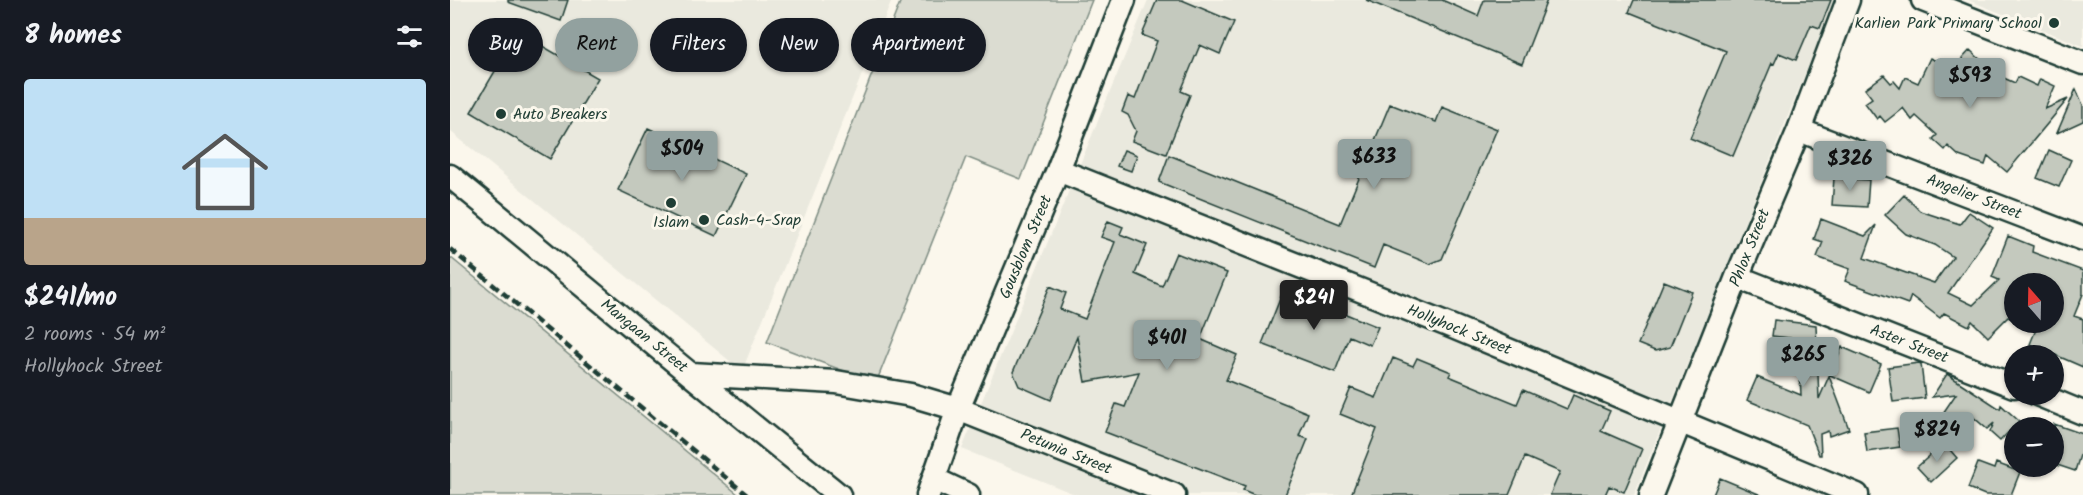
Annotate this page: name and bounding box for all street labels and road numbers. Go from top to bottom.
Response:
street label: Angelier Street [1923,167,2026,227]
street label: Gousblom Street [993,190,1059,303]
street label: Phlox Street [1723,204,1777,291]
street label: Mangaan Street [595,293,694,380]
street label: Hollyhock Street [1403,298,1516,363]
street label: Aster Street [1866,318,1953,371]
street label: Petunia Street [1017,422,1116,482]

